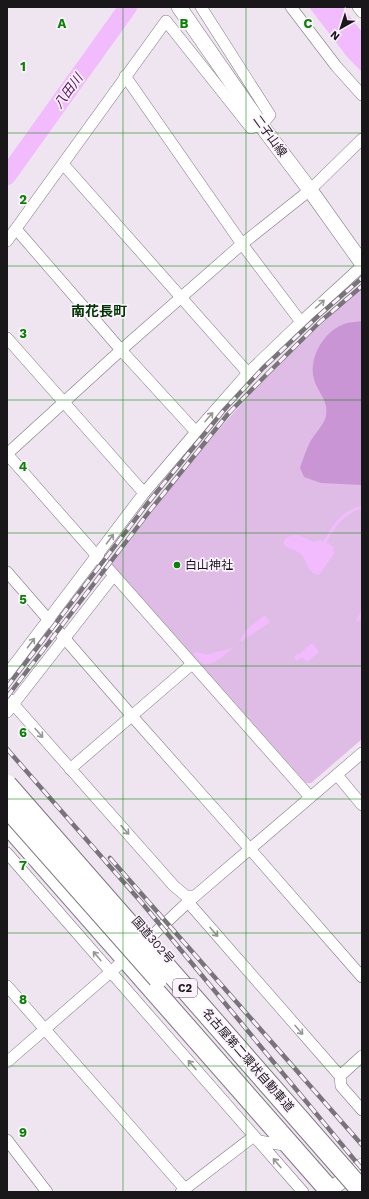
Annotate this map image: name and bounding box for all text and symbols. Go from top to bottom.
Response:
north arrow [321,8,361,48]
text: A [58,16,67,31]
text: B [180,16,189,31]
text: C [304,16,313,31]
text: N [328,28,342,43]
text: 1 [20,59,26,74]
water label: 八田川 [50,69,87,111]
street label: 二子山線 [250,112,290,160]
text: 2 [19,192,27,207]
one-way arrow [315,299,325,309]
district label: 南花長町 [71,303,127,319]
text: 3 [19,326,27,341]
one-way arrow [204,412,213,422]
text: 4 [19,459,28,474]
one-way arrow [106,534,114,545]
place label: 白山神社 [185,558,233,572]
marker: 白山神社 [172,560,182,570]
text: 5 [19,592,27,607]
one-way arrow [26,637,35,648]
text: 6 [19,725,27,740]
one-way arrow [34,728,43,738]
one-way arrow [120,825,129,835]
text: 7 [19,858,27,873]
street label: 国道302号 [129,914,177,966]
one-way arrow [209,926,218,936]
one-way arrow [93,951,101,962]
road number: C2 [173,979,197,997]
text: 8 [19,992,27,1007]
street label: 名古屋第二環状自動車道 [199,1006,297,1114]
one-way arrow [295,1024,304,1035]
one-way arrow [187,1060,196,1070]
text: 9 [19,1125,27,1140]
one-way arrow [273,1157,282,1168]

